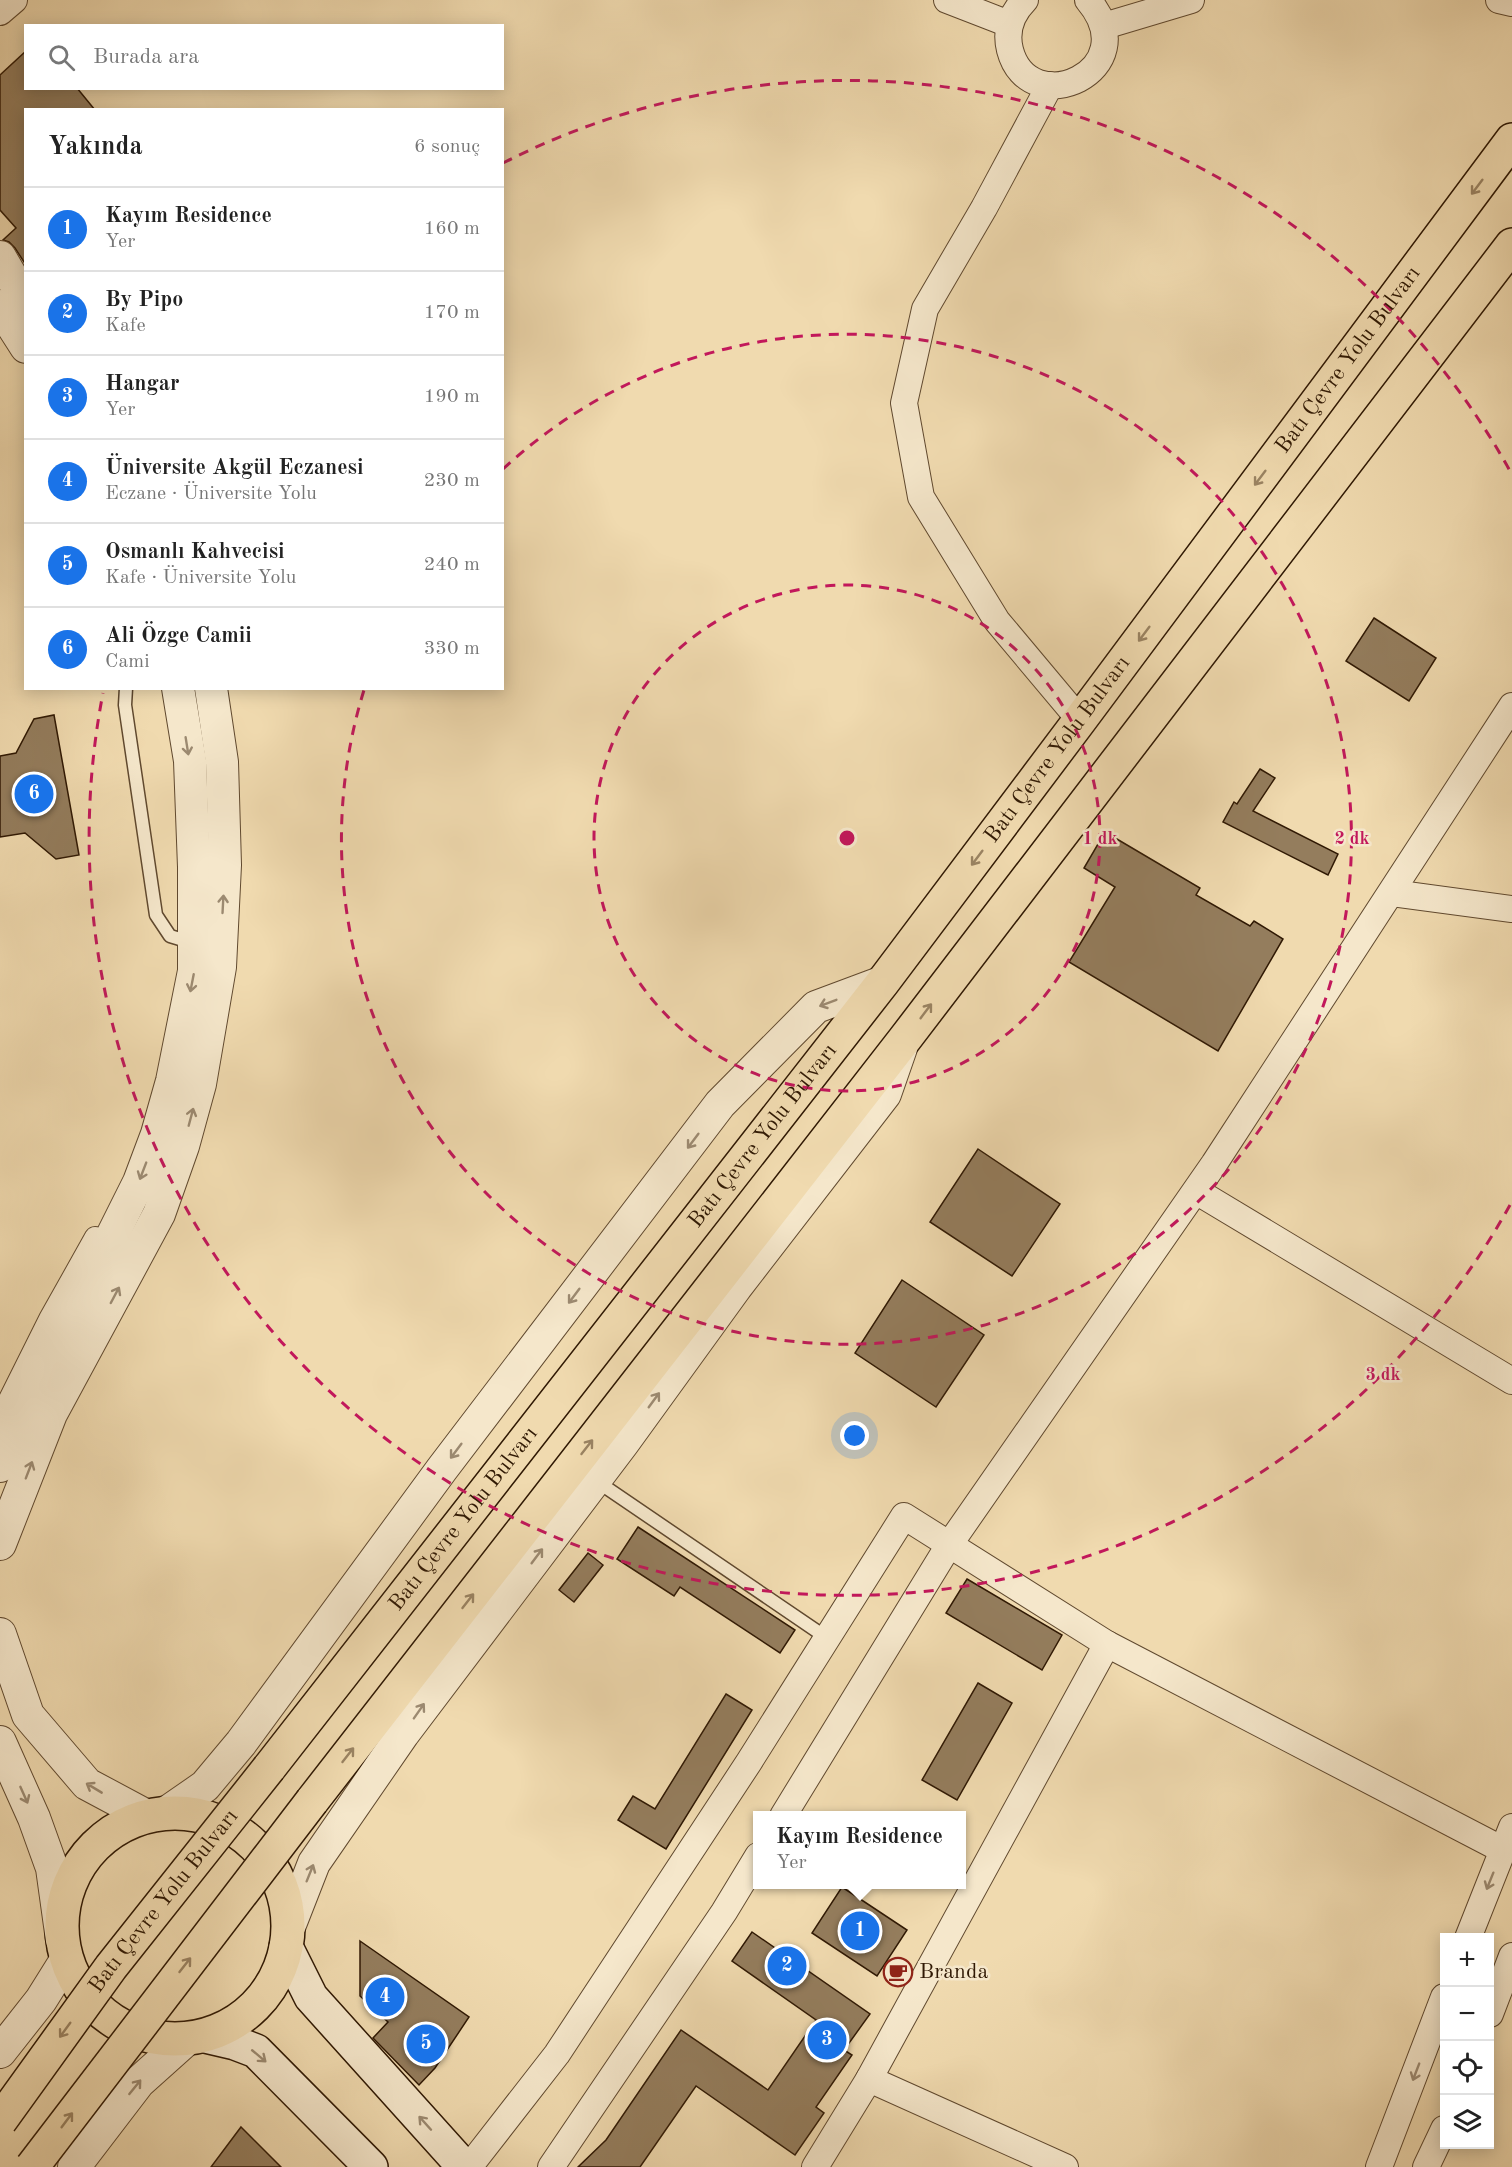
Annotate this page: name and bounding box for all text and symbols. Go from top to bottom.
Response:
search box [24,24,504,90]
icon: search [45,41,78,74]
text: Burada ara [93,46,199,68]
text: Yakında [48,134,143,160]
text: 6 sonuç [414,137,480,157]
one-way arrow [1471,178,1483,194]
text: Kayım Residence [105,205,272,227]
text: 1 [62,219,73,239]
text: 160 m [424,219,480,239]
text: Yer [105,232,136,252]
street label: Batı Çevre Yolu Bulvarı [1272,263,1425,458]
text: By Pipo [105,289,183,311]
text: 2 [62,303,73,323]
text: 170 m [424,303,480,323]
text: Kafe [105,316,146,336]
text: Hangar [105,373,179,395]
text: 3 [62,387,73,407]
text: 190 m [424,387,480,407]
text: Yer [105,400,136,420]
text: Üniversite Akgül Eczanesi [105,457,364,479]
one-way arrow [1254,470,1267,486]
text: 4 [62,471,73,491]
text: 230 m [424,471,480,491]
text: Eczane · Üniversite Yolu [105,484,317,504]
text: Osmanlı Kahvecisi [105,541,285,563]
text: 5 [62,555,73,575]
text: 240 m [424,555,480,575]
text: Kafe · Üniversite Yolu [105,568,296,588]
text: Ali Özge Camii [105,625,252,647]
one-way arrow [1138,626,1150,642]
text: 6 [62,639,73,659]
text: 330 m [424,639,480,659]
text: Cami [105,652,150,672]
street label: Batı Çevre Yolu Bulvarı [981,652,1134,847]
one-way arrow [182,736,193,756]
pin: 6 [15,772,54,816]
centre of rings [837,828,857,848]
text: 1 dk [1082,830,1118,848]
text: 2 dk [1334,830,1370,848]
one-way arrow [970,849,983,865]
one-way arrow [218,894,229,914]
one-way arrow [186,972,197,992]
one-way arrow [819,998,838,1009]
one-way arrow [919,1004,932,1020]
street label: Batı Çevre Yolu Bulvarı [684,1040,841,1232]
one-way arrow [186,1108,198,1127]
one-way arrow [686,1132,699,1148]
one-way arrow [137,1161,148,1180]
one-way arrow [109,1287,121,1304]
one-way arrow [568,1288,581,1304]
text: 3 dk [1365,1366,1401,1384]
one-way arrow [648,1393,660,1409]
your location [840,1421,869,1450]
street label: Batı Çevre Yolu Bulvarı [385,1423,542,1615]
one-way arrow [581,1440,594,1456]
one-way arrow [450,1443,463,1459]
one-way arrow [24,1461,35,1480]
one-way arrow [530,1548,543,1564]
one-way arrow [461,1594,474,1610]
one-way arrow [413,1704,425,1720]
one-way arrow [342,1748,354,1764]
one-way arrow [86,1781,103,1793]
one-way arrow [19,1786,30,1804]
street label: Batı Çevre Yolu Bulvarı [85,1805,242,1997]
popup [753,1811,966,1889]
text: Kayım Residence [776,1826,943,1848]
text: Yer [776,1853,807,1873]
one-way arrow [305,1864,316,1883]
one-way arrow [1484,1872,1495,1890]
pin: 1 [840,1908,880,1954]
map controls [1440,1933,1494,2149]
button: + [1440,1933,1494,1987]
pin: 2 [768,1944,806,1988]
cafe icon: Branda [882,1956,914,1988]
one-way arrow [179,1957,192,1973]
place label: Branda [919,1961,988,1983]
pin: 4 [366,1974,404,2020]
button: − [1440,1987,1494,2041]
pin: 3 [808,2018,846,2062]
one-way arrow [59,2021,72,2037]
pin: 5 [406,2022,446,2066]
button: locate [1440,2041,1494,2095]
one-way arrow [251,2049,267,2062]
one-way arrow [1410,2062,1421,2080]
one-way arrow [129,2079,142,2095]
button: layers [1440,2095,1494,2149]
one-way arrow [61,2113,74,2129]
one-way arrow [418,2116,432,2131]

